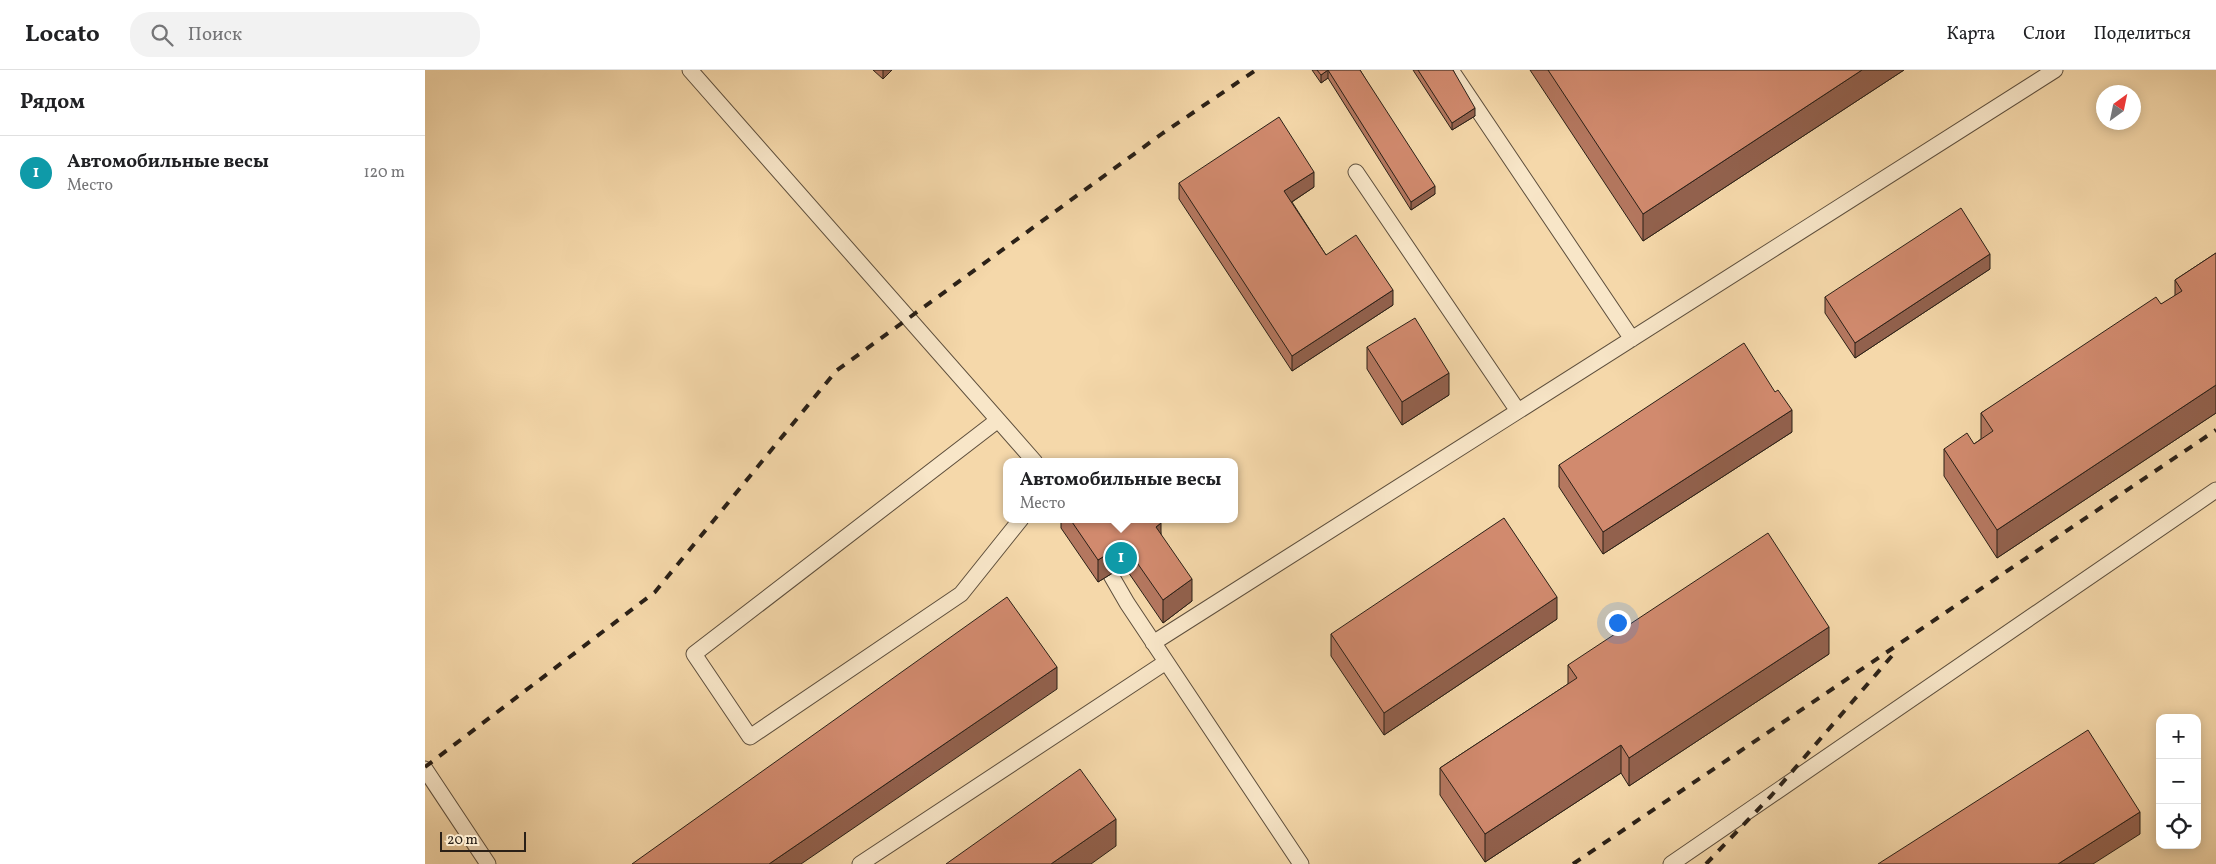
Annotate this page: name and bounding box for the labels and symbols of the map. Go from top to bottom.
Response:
north arrow [2096,85,2141,130]
pin: 1 [1105,539,1137,577]
your location [1605,610,1631,636]
scale bar [440,829,526,852]

